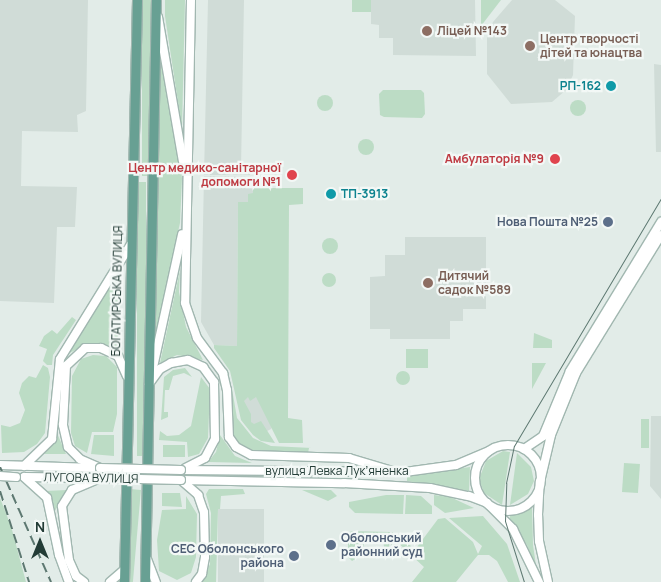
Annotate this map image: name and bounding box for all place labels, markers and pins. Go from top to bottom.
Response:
place label: Ліцей №143 [437,24,507,38]
marker: Ліцей №143 [421,25,433,37]
place label: Центр творчості дітей та юнацтва [540,32,642,60]
marker: Центр творчості дітей та юнацтва [524,40,536,52]
place label: РП-162 [560,79,601,93]
marker: РП-162 [605,80,617,92]
place label: Амбулаторія №9 [445,152,544,166]
marker: Амбулаторія №9 [548,152,562,166]
place label: Центр медико-санітарної допомоги №1 [128,161,281,189]
marker: Центр медико-санітарної допомоги №1 [285,168,299,182]
place label: ТП-3913 [341,187,388,201]
marker: ТП-3913 [325,188,337,200]
place label: Нова Пошта №25 [497,215,598,229]
marker: Нова Пошта №25 [602,216,614,228]
place label: Дитячий садок №589 [438,269,511,297]
marker: Дитячий садок №589 [422,277,434,289]
place label: Оболонський районний суд [341,531,423,559]
marker: Оболонський районний суд [325,539,337,551]
place label: СЕС Оболонського района [171,542,284,570]
marker: СЕС Оболонського района [288,550,300,562]

